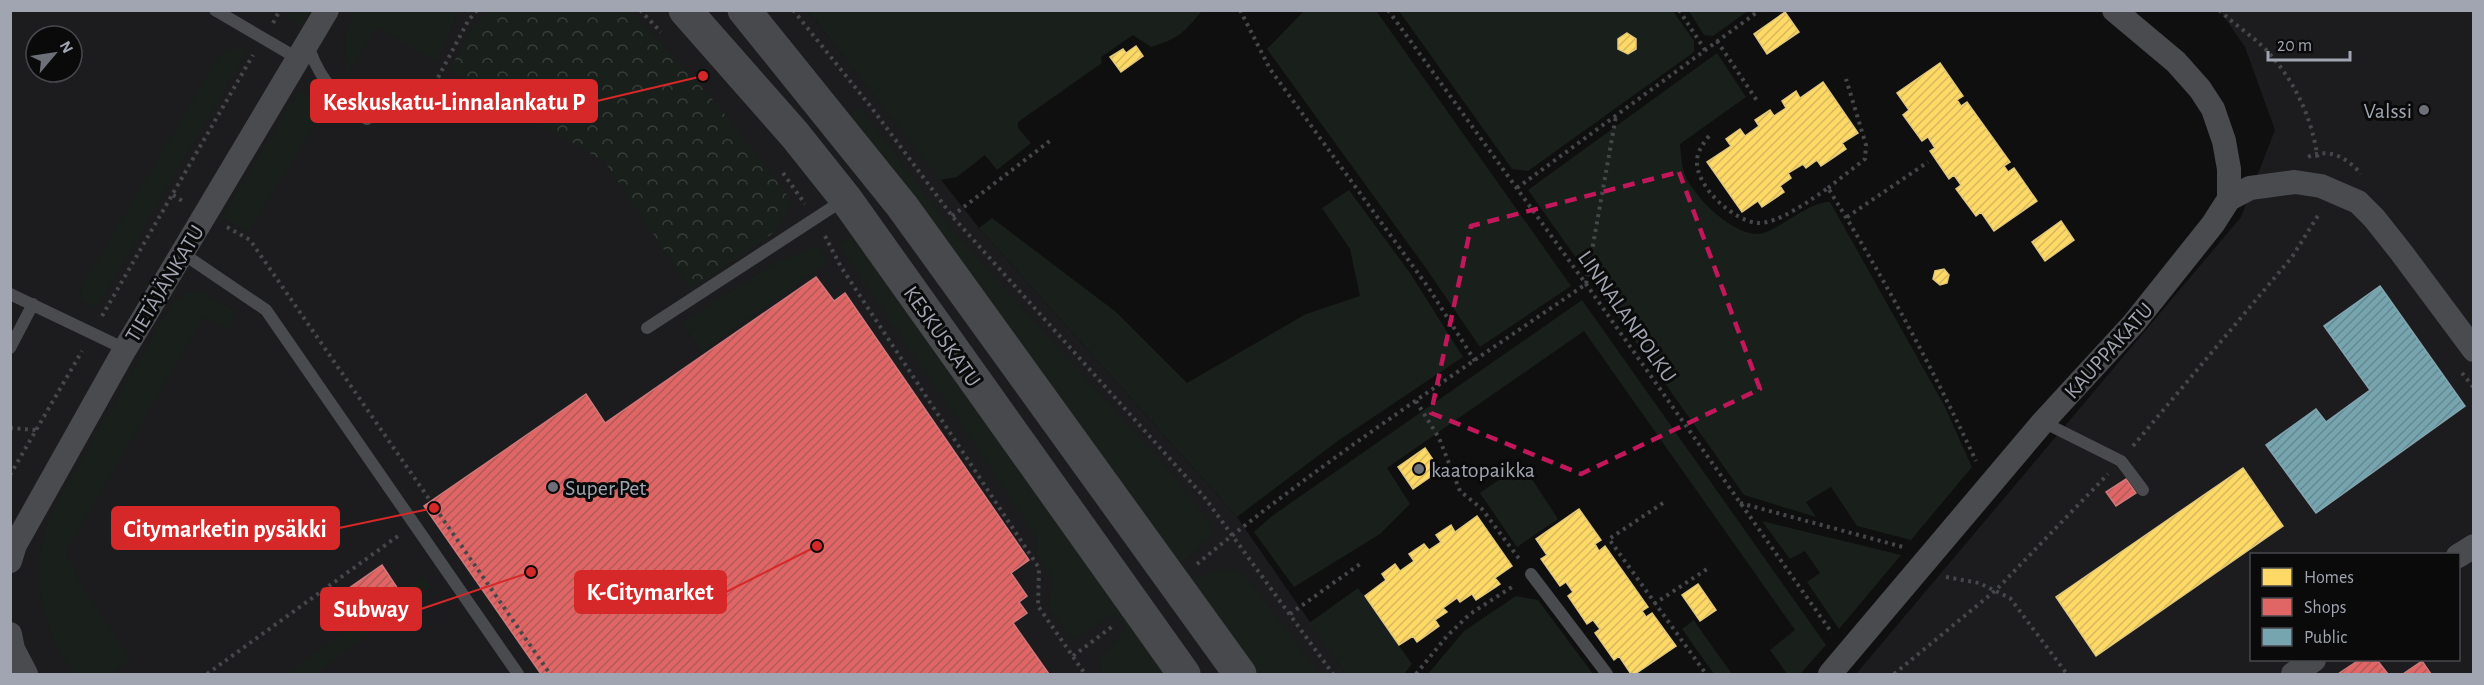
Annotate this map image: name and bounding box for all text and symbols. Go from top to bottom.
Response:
north arrow [24,24,84,84]
scale bar [2268,24,2350,62]
text: 20 m [2277,37,2312,55]
text: N [57,38,76,56]
callout: Keskuskatu-Linnalankatu P [311,80,597,122]
text: Keskuskatu-Linnalankatu P [323,91,585,115]
place label: Valssi [2364,100,2412,122]
marker: Valssi [2417,103,2431,117]
street label: TIETÄJÄNKATU [121,221,208,346]
street label: LINNALANPOLKU [1574,247,1681,386]
street label: KESKUSKATU [900,282,985,391]
street label: KAUPPAKATU [2060,298,2157,403]
place label: kaatopaikka [1431,459,1535,481]
marker: kaatopaikka [1412,462,1426,476]
place label: Super Pet [565,477,646,499]
marker: Super Pet [546,480,560,494]
callout: Citymarketin pysäkki [112,507,339,549]
text: Citymarketin pysäkki [123,518,327,542]
legend [2250,553,2460,661]
text: Homes [2304,569,2354,587]
callout: K-Citymarket [575,571,726,613]
text: K-Citymarket [586,581,714,605]
callout: Subway [321,588,421,630]
text: Subway [333,598,409,622]
text: Shops [2304,599,2346,617]
text: Public [2304,629,2347,647]

